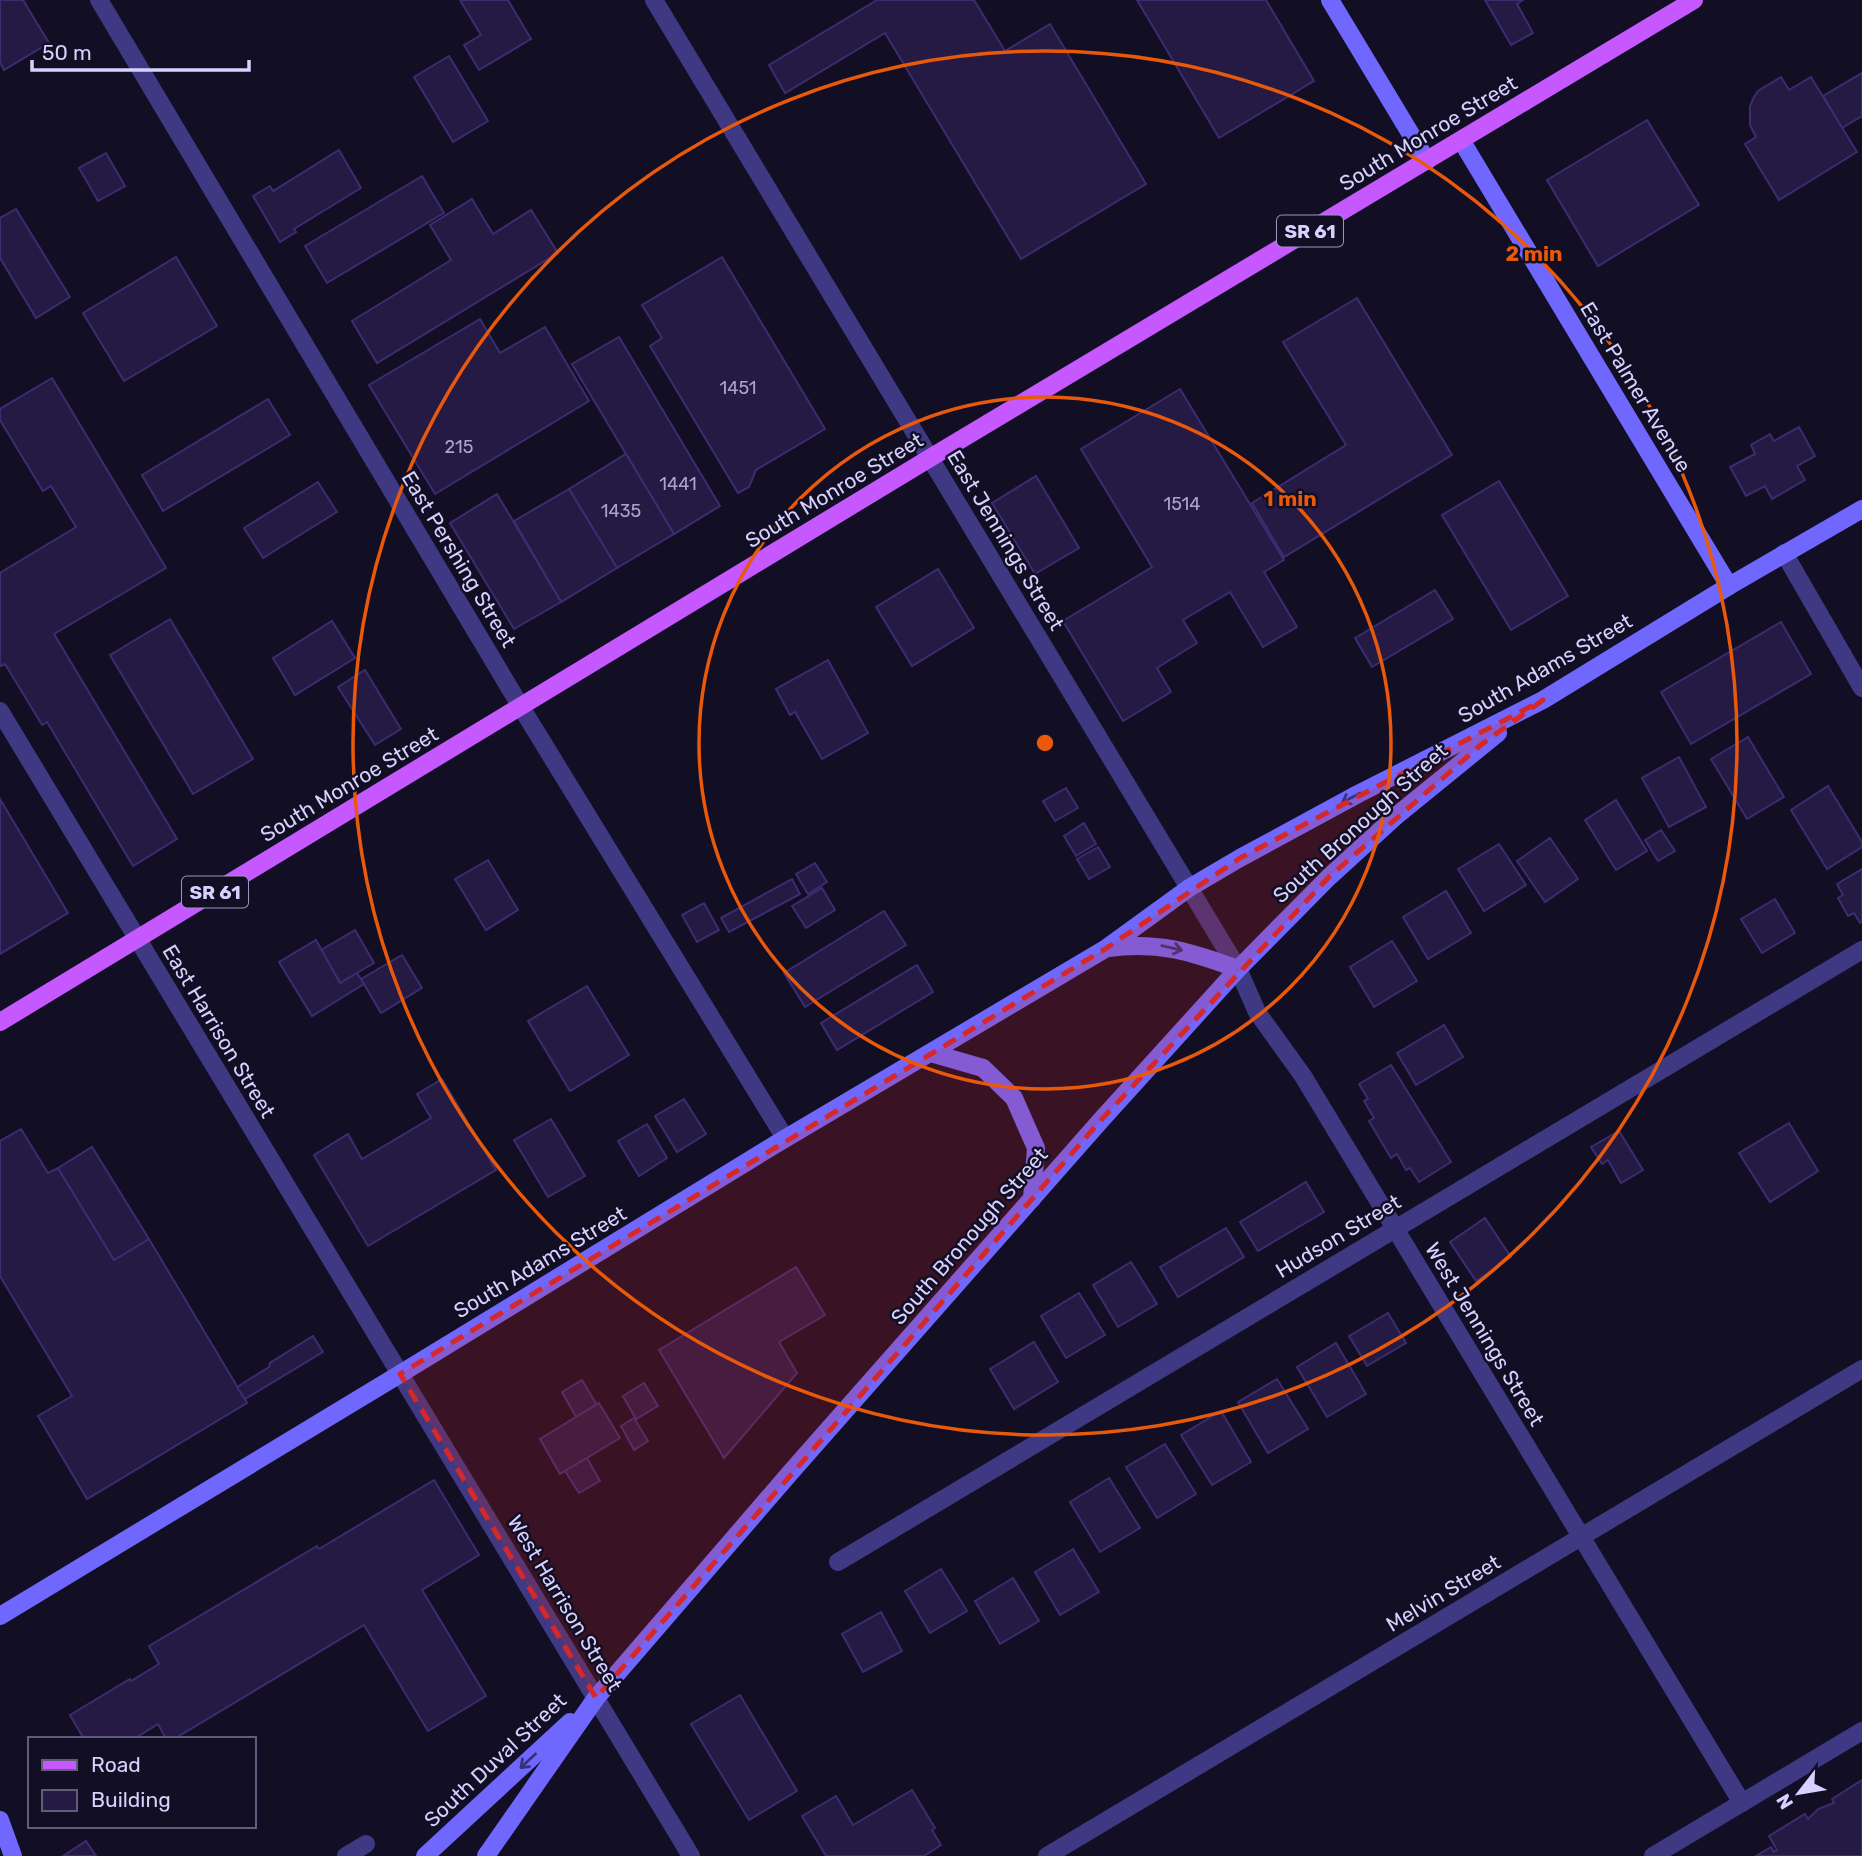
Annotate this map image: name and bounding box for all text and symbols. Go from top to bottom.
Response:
scale bar [32,28,248,72]
text: 50 m [42,40,92,65]
street label: South Monroe Street [1335,70,1521,196]
road number: SR 61 [1277,216,1343,246]
text: 2 min [1506,241,1562,266]
street label: East Palmer Avenue [1575,297,1697,477]
house number: 1451 [720,377,757,399]
street label: South Monroe Street [741,427,927,553]
house number: 215 [445,436,473,458]
street label: East Jennings Street [942,445,1070,635]
street label: East Pershing Street [396,466,522,652]
house number: 1441 [659,473,697,495]
text: 1 min [1263,486,1317,511]
house number: 1514 [1164,493,1201,515]
house number: 1435 [601,500,641,522]
street label: South Adams Street [1454,608,1636,728]
street label: South Monroe Street [256,721,442,847]
centre of rings [1033,731,1057,755]
street label: South Bronough Street [1268,738,1452,908]
one-way arrow [1341,791,1362,805]
road number: SR 61 [182,876,248,908]
street label: East Harrison Street [157,940,281,1122]
one-way arrow [1160,942,1183,956]
street label: South Bronough Street [885,1142,1053,1330]
street label: Hudson Street [1271,1189,1405,1283]
street label: South Adams Street [449,1201,631,1323]
street label: West Jennings Street [1420,1238,1550,1430]
street label: West Harrison Street [502,1510,628,1696]
street label: Melvin Street [1381,1549,1505,1637]
street label: South Duval Street [419,1688,571,1832]
legend [28,1737,256,1828]
text: Road [91,1752,141,1777]
one-way arrow [519,1753,537,1769]
north arrow [1764,1758,1834,1828]
text: Building [91,1787,171,1812]
text: N [1771,1790,1798,1813]

